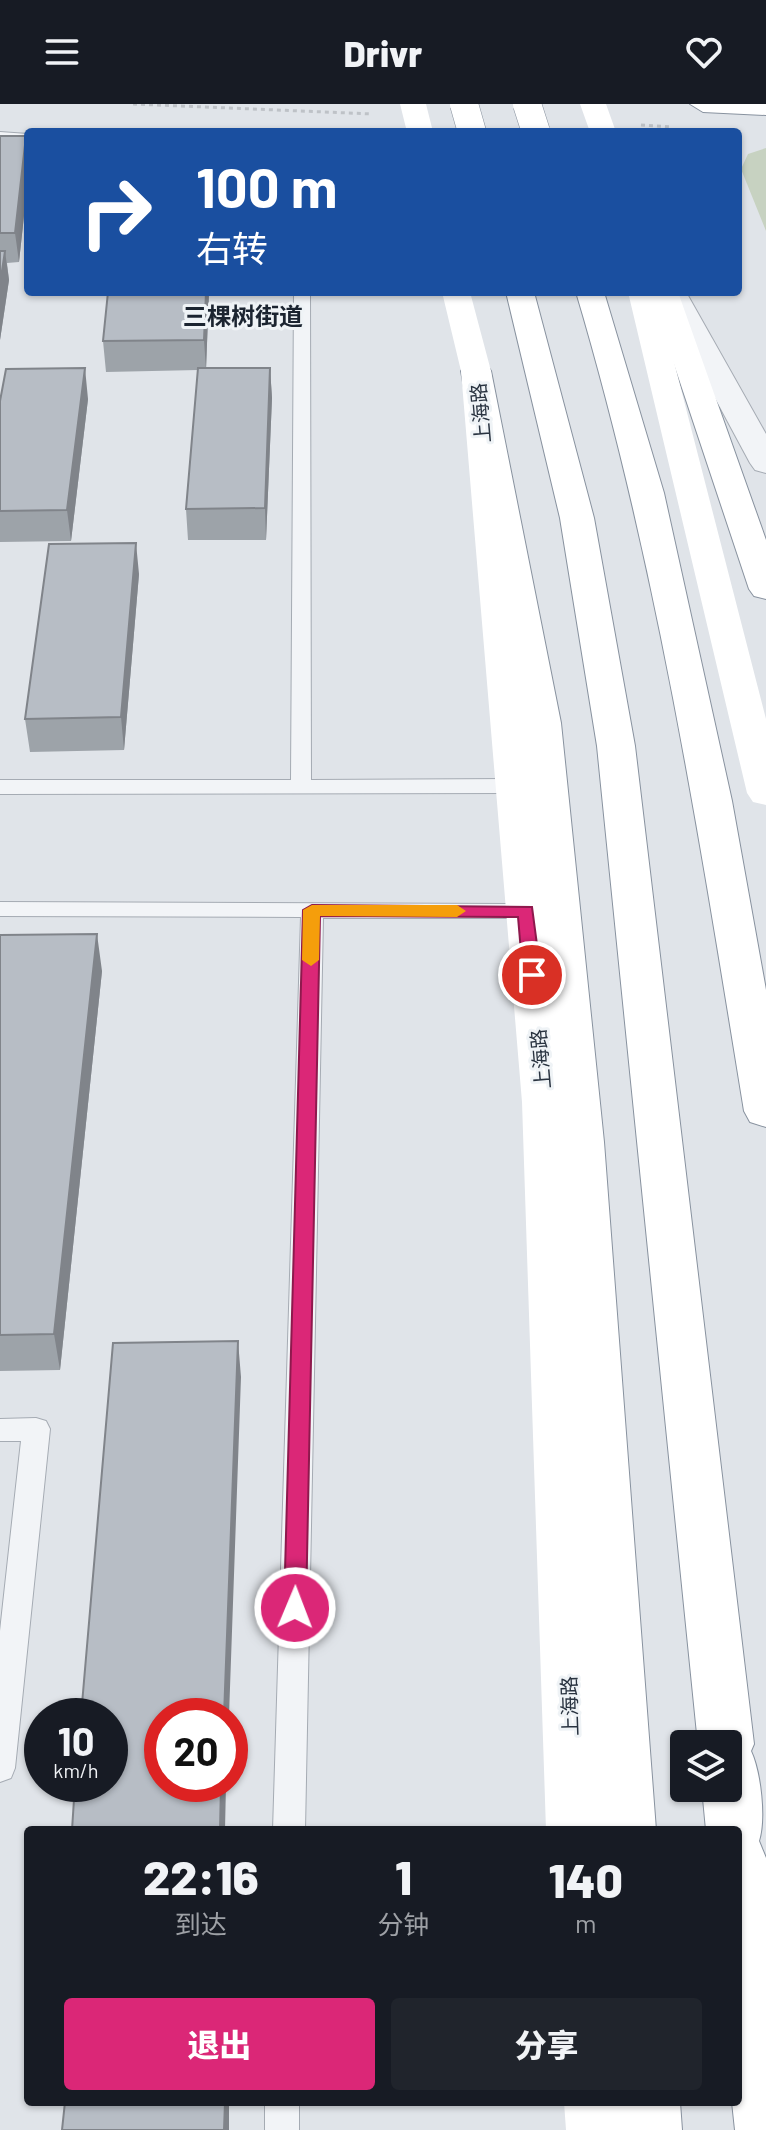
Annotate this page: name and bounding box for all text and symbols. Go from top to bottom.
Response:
icon: menu [40,30,84,74]
icon: heart [682,30,726,74]
text: Drivr [344,31,422,74]
text: 100 m [196,152,338,219]
icon: right [64,160,168,264]
text: 右转 [196,226,268,269]
district label: 三棵树街道 [183,301,303,330]
street label: 上海路 [465,382,495,444]
pin [498,941,566,1009]
icon: arrive [510,953,554,997]
street label: 上海路 [525,1028,555,1090]
position arrow [253,1566,337,1650]
street label: 上海路 [556,1676,582,1736]
speed limit sign: 20 [144,1698,248,1802]
text: 10 [58,1716,94,1764]
map controls [670,1730,742,1802]
button: layers [670,1730,742,1802]
text: km/h [53,1758,99,1782]
text: 22:16 [143,1847,259,1905]
text: 1 [395,1847,412,1905]
text: 140 [549,1850,623,1908]
text: m [575,1907,597,1938]
text: 到达 [175,1908,227,1939]
text: 分钟 [378,1908,430,1939]
button: 退出 [64,1998,375,2090]
button: 分享 [391,1998,702,2090]

